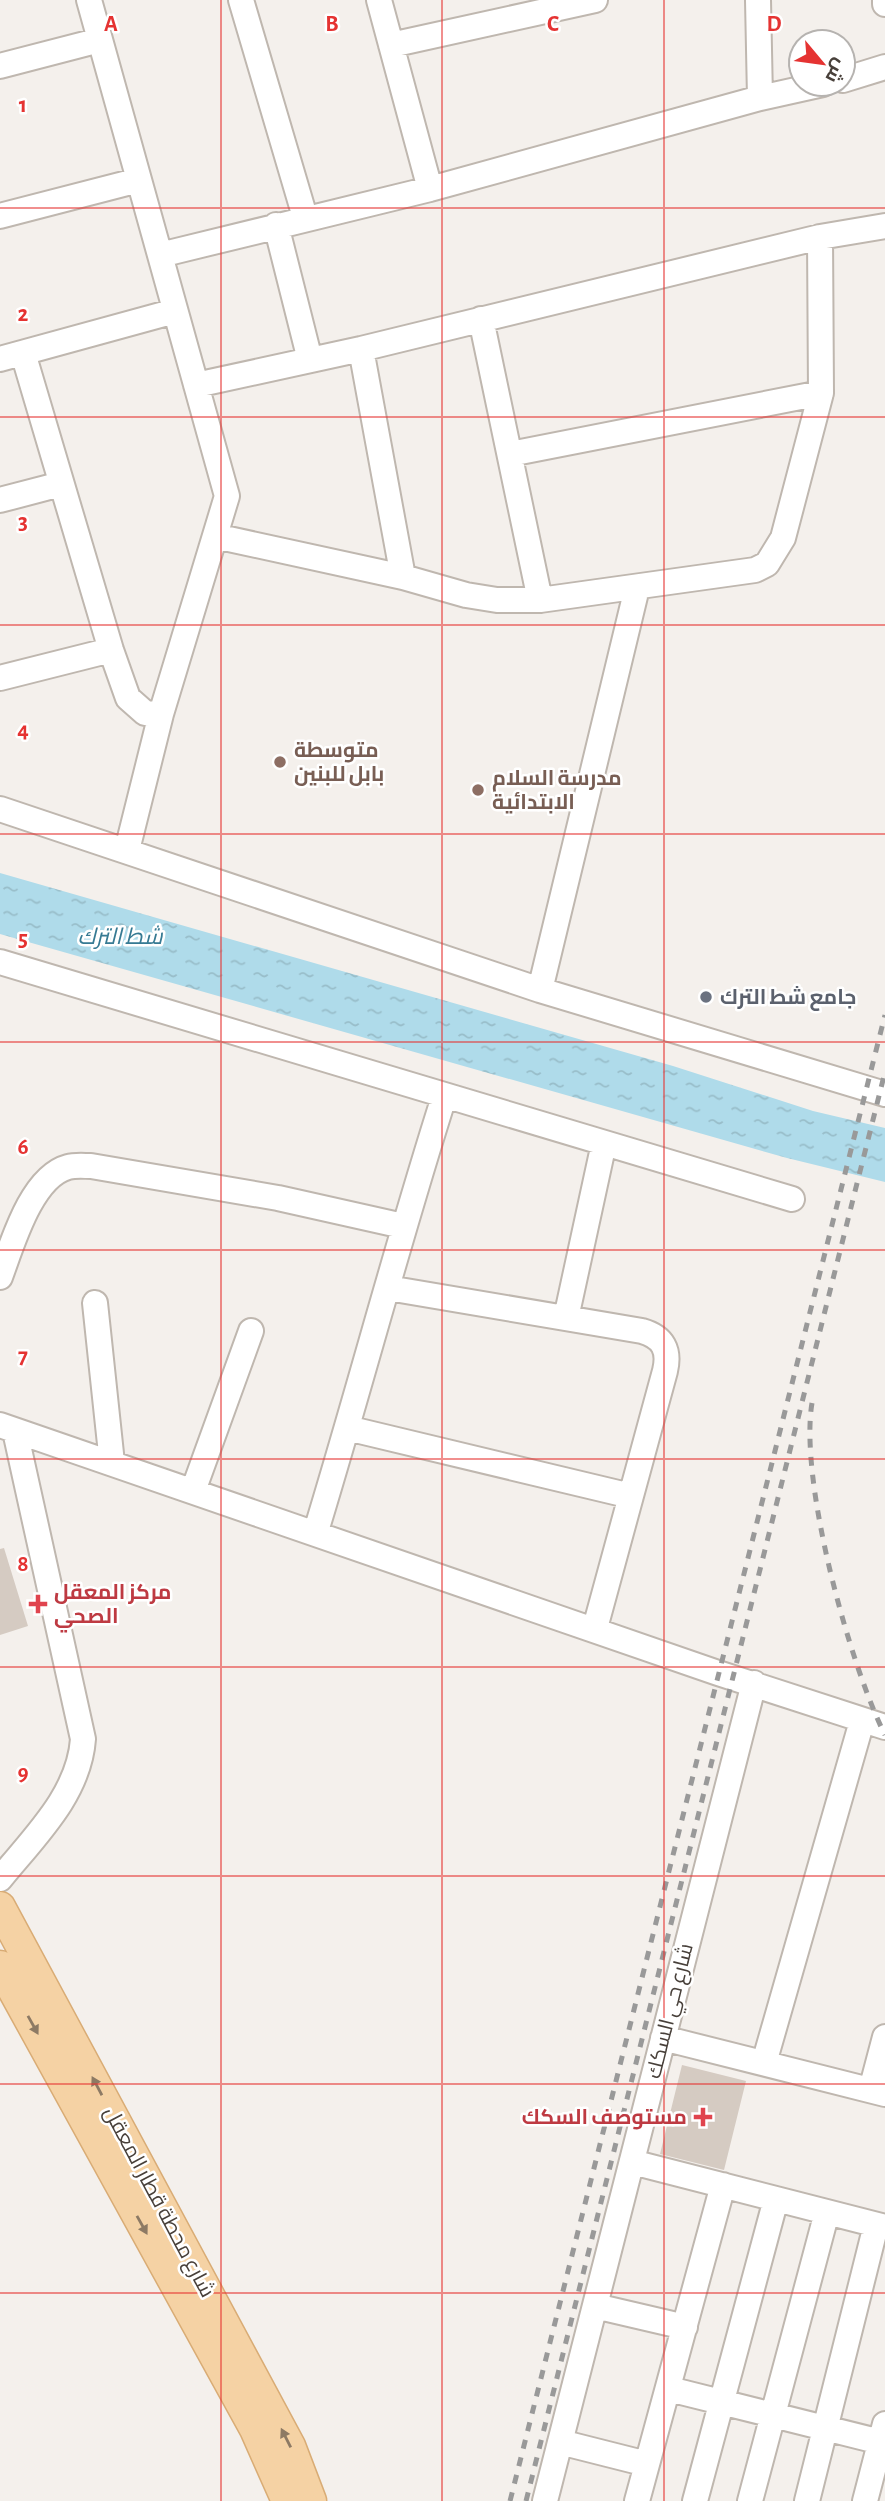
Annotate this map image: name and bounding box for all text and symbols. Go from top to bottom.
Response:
text: A [104,13,118,36]
text: B [325,13,339,36]
text: C [547,13,559,36]
text: D [766,13,782,36]
north arrow [787,28,857,98]
text: ش [820,55,851,86]
text: 1 [19,94,27,117]
text: 2 [18,303,29,326]
text: 3 [18,511,28,534]
text: 4 [17,719,29,742]
place label: متوسطة بابل للبنين [294,740,384,786]
marker: متوسطة بابل للبنين [272,754,288,770]
place label: مدرسة السلام الابتدائية [492,768,622,814]
marker: مدرسة السلام الابتدائية [470,782,486,798]
water label: شط الترك [78,925,163,950]
text: 5 [18,928,28,951]
place label: جامع شط الترك [720,986,856,1011]
marker: جامع شط الترك [698,989,714,1005]
text: 6 [17,1136,29,1159]
text: 7 [18,1345,28,1368]
text: 8 [17,1553,29,1576]
place label: مركز المعقل الصحي [54,1582,171,1633]
marker: مركز المعقل الصحي [28,1594,48,1614]
text: 9 [17,1762,29,1785]
street label: شارع حي السكك [643,1941,702,2082]
one-way arrow [27,2016,39,2035]
one-way arrow [91,2076,102,2096]
street label: شارع محطة قطار المعقل [97,2103,218,2302]
place label: مستوصف السكك [522,2107,687,2130]
marker: مستوصف السكك [693,2107,713,2127]
one-way arrow [137,2215,148,2235]
one-way arrow [280,2427,292,2447]

